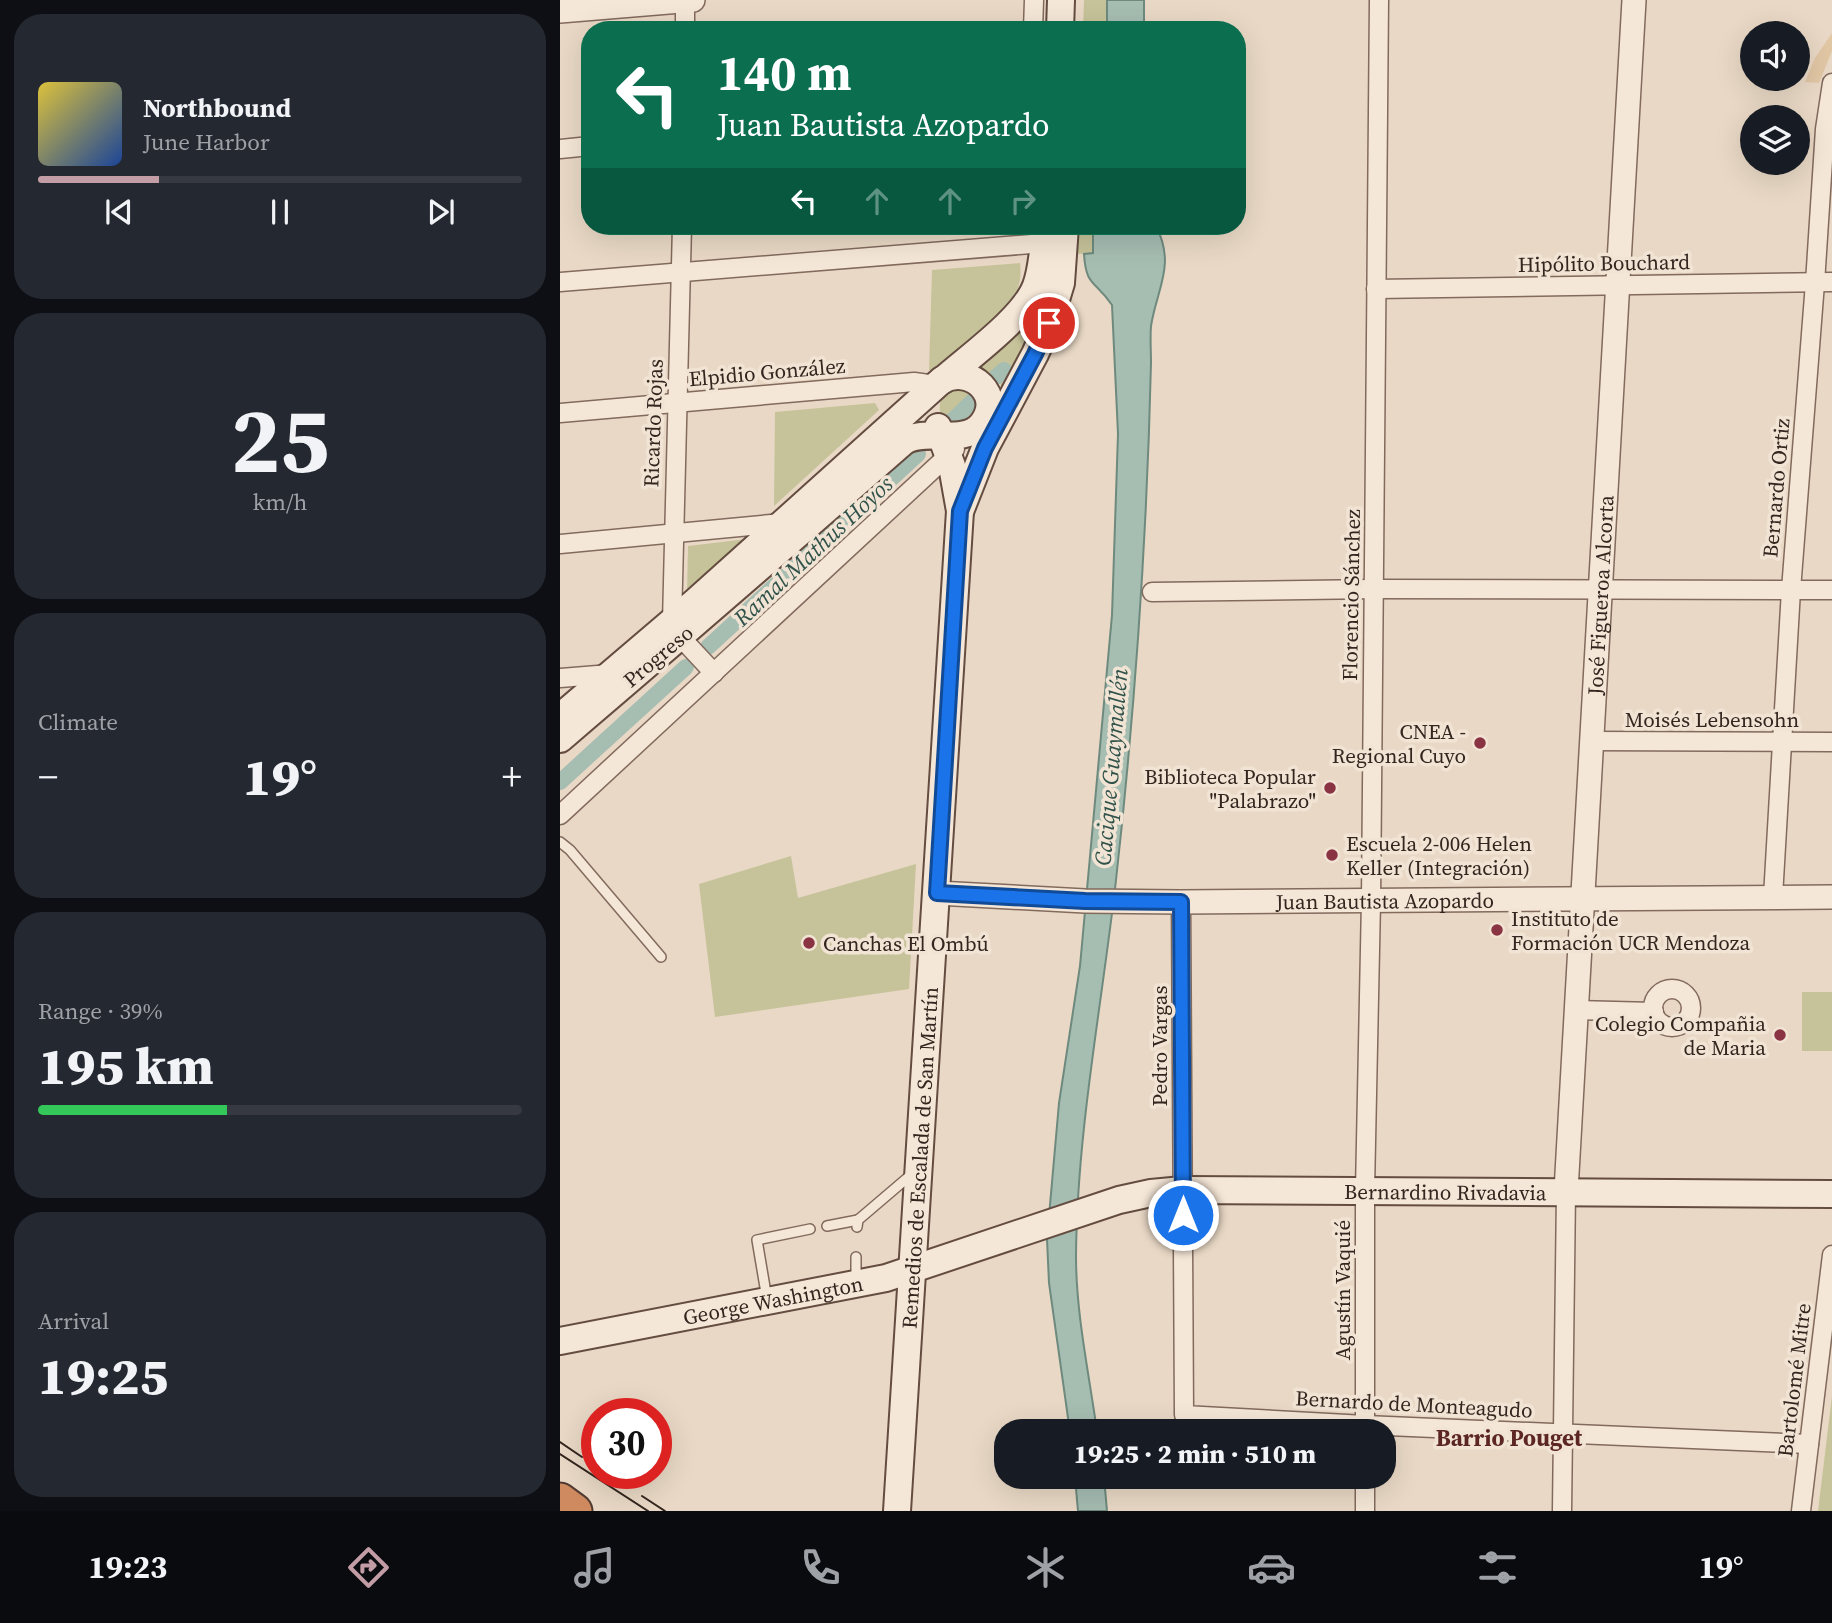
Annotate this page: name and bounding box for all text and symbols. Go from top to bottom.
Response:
map controls [1740,21,1810,175]
button: sound [1740,21,1810,91]
text: 140 m [717,39,852,106]
icon: left [602,49,693,140]
text: Northbound [143,90,291,126]
text: Juan Bautista Azopardo [717,103,1049,147]
button: layers [1740,105,1810,175]
text: June Harbor [143,126,270,158]
icon: left [785,182,823,220]
icon: ahead [858,182,896,220]
icon: ahead [931,182,969,220]
icon: right [1004,182,1042,220]
icon: previous [100,193,138,231]
icon: pause [261,193,299,231]
icon: next [422,193,460,231]
street label: Hipólito Bouchard [1518,247,1690,279]
pin [1019,293,1079,353]
icon: arrive [1030,304,1068,342]
street label: Elpidio González [688,351,847,393]
street label: Ricardo Rojas [636,358,670,488]
text: 25 [231,378,329,502]
street label: Bernardo Ortiz [1755,417,1797,559]
water label: Ramal Mathus Hoyos [726,468,900,634]
text: km/h [253,486,307,518]
street label: José Figueroa Alcorta [1580,494,1620,697]
street label: Florencio Sánchez [1335,508,1367,681]
street label: Progreso [617,618,699,694]
water label: Cacique Guaymallén [1086,667,1136,867]
street label: Moisés Lebensohn [1625,705,1800,734]
text: Climate [38,706,118,738]
place label: CNEA - Regional Cuyo [1332,717,1466,770]
marker: CNEA - Regional Cuyo [1472,735,1488,751]
text: 19° [243,741,317,812]
text: − [38,751,58,803]
text: + [502,751,522,803]
place label: Biblioteca Popular "Palabrazo" [1144,762,1316,815]
marker: Biblioteca Popular "Palabrazo" [1322,780,1338,796]
place label: Escuela 2-006 Helen Keller (Integración) [1346,829,1532,882]
marker: Escuela 2-006 Helen Keller (Integración) [1324,847,1340,863]
street label: Juan Bautista Azopardo [1274,885,1494,916]
place label: Instituto de Formación UCR Mendoza [1511,904,1750,957]
marker: Instituto de Formación UCR Mendoza [1489,922,1505,938]
place label: Canchas El Ombú [823,929,989,958]
marker: Canchas El Ombú [801,935,817,951]
street label: Remedios de Escalada de San Martín [894,985,945,1330]
street label: Pedro Vargas [1145,985,1174,1107]
text: Range · 39% [38,995,163,1027]
place label: Colegio Compañia de Maria [1595,1009,1766,1062]
marker: Colegio Compañia de Maria [1772,1027,1788,1043]
text: 195 km [38,1030,214,1101]
street label: Bernardino Rivadavia [1344,1176,1547,1207]
position arrow [1146,1178,1220,1252]
street label: Agustín Vaquié [1328,1220,1357,1360]
street label: George Washington [681,1268,866,1331]
street label: Bartolomé Mitre [1770,1301,1818,1459]
text: Arrival [38,1305,109,1337]
text: 19:25 [38,1340,168,1411]
street label: Bernardo de Monteagudo [1295,1383,1533,1425]
speed limit sign: 30 [581,1398,672,1489]
district label: Barrio Pouget [1436,1422,1583,1454]
text: 19:25 · 2 min · 510 m [1074,1436,1316,1472]
icon: directions [344,1543,393,1592]
icon: music [570,1543,619,1592]
icon: phone [796,1543,845,1592]
icon: climate [1021,1543,1070,1592]
icon: car [1247,1543,1296,1592]
icon: filters [1473,1543,1522,1592]
text: 19:23 [88,1545,167,1589]
text: 19° [1698,1545,1744,1589]

